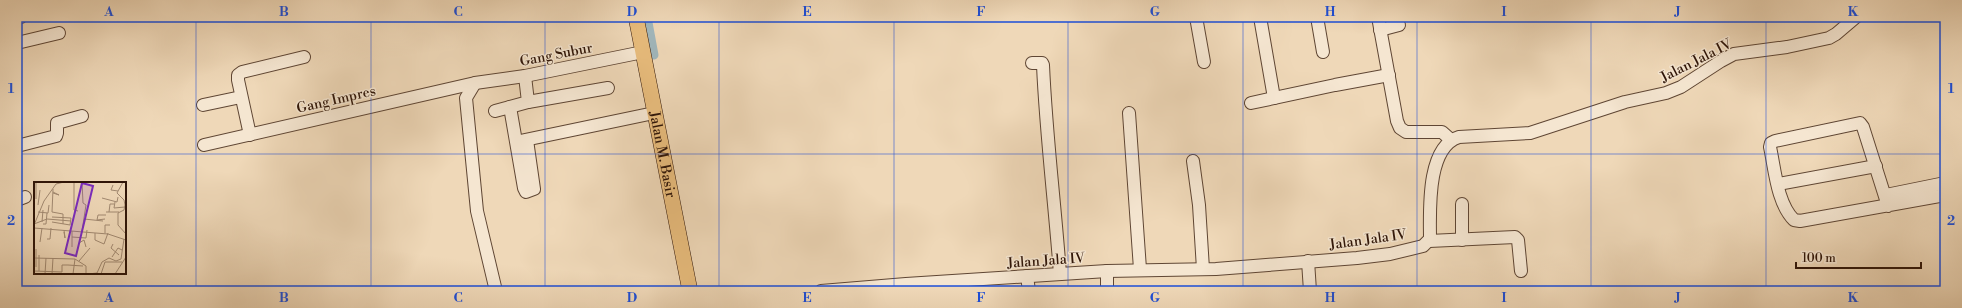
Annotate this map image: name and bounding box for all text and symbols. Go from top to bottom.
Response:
text: A [103,4,114,20]
text: B [279,4,289,20]
text: C [453,4,463,20]
text: D [627,4,637,20]
text: E [802,4,812,20]
text: F [976,4,986,20]
text: G [1150,4,1161,20]
text: H [1325,4,1336,20]
text: I [1501,4,1507,20]
text: J [1673,4,1681,20]
text: K [1848,4,1859,20]
street label: Jalan Jala IV [1657,35,1736,87]
street label: Gang Subur [518,39,594,71]
text: 1 [8,81,15,97]
text: 1 [1948,81,1955,97]
street label: Gang Impres [295,82,378,118]
street label: Jalan M. Basir [645,109,679,199]
inset map [34,182,126,274]
text: 2 [7,213,15,229]
text: 2 [1947,213,1955,229]
street label: Jalan Jala IV [1327,226,1409,254]
scale bar [1796,244,1921,270]
street label: Jalan Jala IV [1006,249,1087,273]
text: 100 m [1802,251,1836,266]
text: A [103,290,114,306]
text: B [279,290,289,306]
text: C [453,290,463,306]
text: D [627,290,637,306]
text: E [802,290,812,306]
text: F [976,290,986,306]
text: G [1150,290,1161,306]
text: H [1325,290,1336,306]
text: I [1501,290,1507,306]
text: J [1673,290,1681,306]
text: K [1848,290,1859,306]

